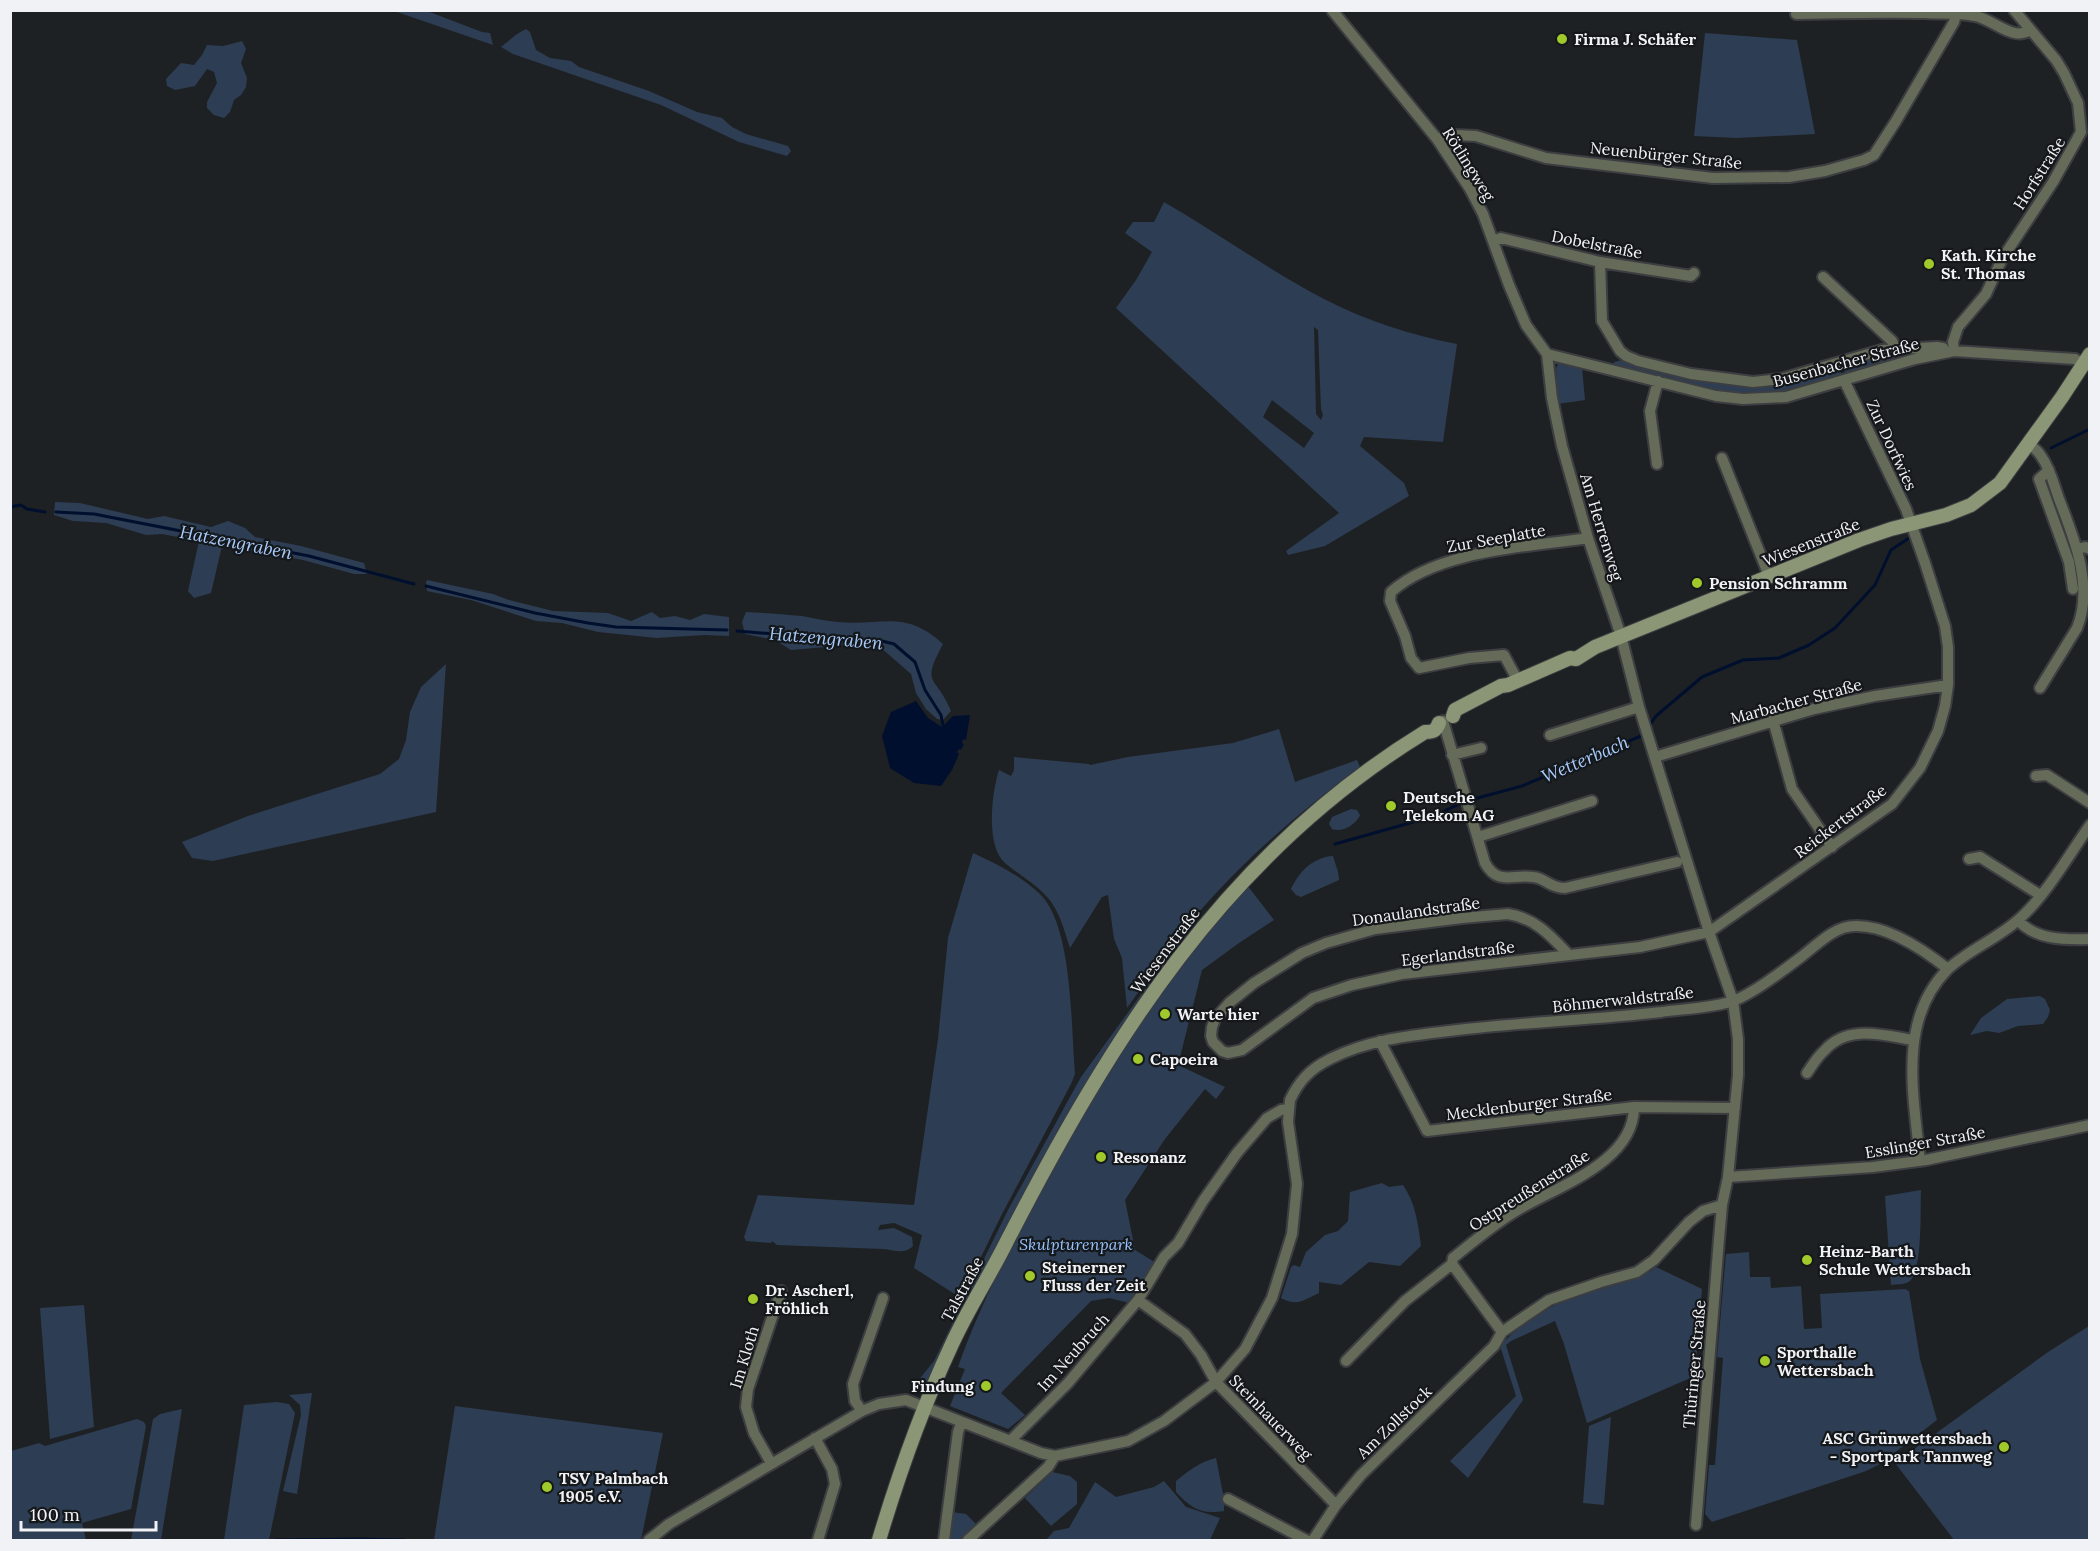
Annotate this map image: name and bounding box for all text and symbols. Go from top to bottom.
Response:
place label: Firma J. Schäfer [1574,29,1696,49]
marker: Firma J. Schäfer [1555,32,1569,46]
street label: Rötlingweg [1438,123,1500,206]
street label: Horfstraße [2009,133,2069,213]
street label: Neuenbürger Straße [1589,137,1743,173]
street label: Dobelstraße [1550,225,1644,263]
place label: Kath. Kirche St. Thomas [1941,245,2037,283]
marker: Kath. Kirche St. Thomas [1922,257,1936,271]
street label: Busenbacher Straße [1771,333,1922,391]
street label: Zur Dorfwies [1862,396,1922,494]
street label: Am Herrenweg [1576,470,1628,584]
street label: Wiesenstraße [1760,513,1863,571]
street label: Zur Seeplatte [1445,519,1547,557]
water label: Hatzengraben [178,520,294,564]
place label: Pension Schramm [1709,573,1848,593]
marker: Pension Schramm [1690,576,1704,590]
water label: Hatzengraben [768,622,884,654]
street label: Marbacher Straße [1728,674,1864,728]
water label: Wetterbach [1538,730,1633,788]
street label: Reickertstraße [1790,780,1890,862]
place label: Deutsche Telekom AG [1403,787,1494,825]
marker: Deutsche Telekom AG [1384,799,1398,813]
street label: Donaulandstraße [1351,892,1482,930]
street label: Wiesenstraße [1126,903,1204,997]
street label: Egerlandstraße [1400,936,1516,970]
street label: Böhmerwaldstraße [1551,982,1695,1016]
place label: Warte hier [1177,1004,1259,1024]
marker: Warte hier [1158,1007,1172,1021]
place label: Capoeira [1150,1049,1219,1069]
marker: Capoeira [1131,1052,1145,1066]
street label: Mecklenburger Straße [1445,1084,1613,1124]
street label: Esslinger Straße [1863,1122,1987,1162]
street label: Ostpreußenstraße [1465,1145,1593,1235]
place label: Resonanz [1113,1147,1186,1167]
marker: Resonanz [1094,1150,1108,1164]
park label: Skulpturenpark [1019,1234,1133,1254]
place label: Heinz-Barth Schule Wettersbach [1819,1241,1971,1279]
street label: Talstraße [937,1253,988,1325]
marker: Heinz-Barth Schule Wettersbach [1800,1253,1814,1267]
place label: Steinerner Fluss der Zeit [1042,1257,1146,1295]
marker: Steinerner Fluss der Zeit [1023,1269,1037,1283]
place label: Dr. Ascherl, Fröhlich [765,1280,854,1318]
marker: Dr. Ascherl, Fröhlich [746,1292,760,1306]
street label: Thüringer Straße [1678,1299,1710,1429]
street label: Im Neubruch [1033,1309,1113,1395]
street label: Im Kloth [725,1323,763,1391]
place label: Sporthalle Wettersbach [1777,1342,1874,1380]
marker: Sporthalle Wettersbach [1758,1354,1772,1368]
street label: Steinhauerweg [1225,1370,1318,1465]
place label: Findung [911,1376,975,1396]
marker: Findung [979,1379,993,1393]
street label: Am Zollstock [1352,1381,1436,1463]
place label: ASC Grünwettersbach - Sportpark Tannweg [1823,1428,1993,1466]
marker: ASC Grünwettersbach - Sportpark Tannweg [1997,1440,2011,1454]
place label: TSV Palmbach 1905 e.V. [559,1468,668,1506]
marker: TSV Palmbach 1905 e.V. [540,1480,554,1494]
scale bar [21,1494,156,1532]
text: 100 m [30,1503,80,1526]

